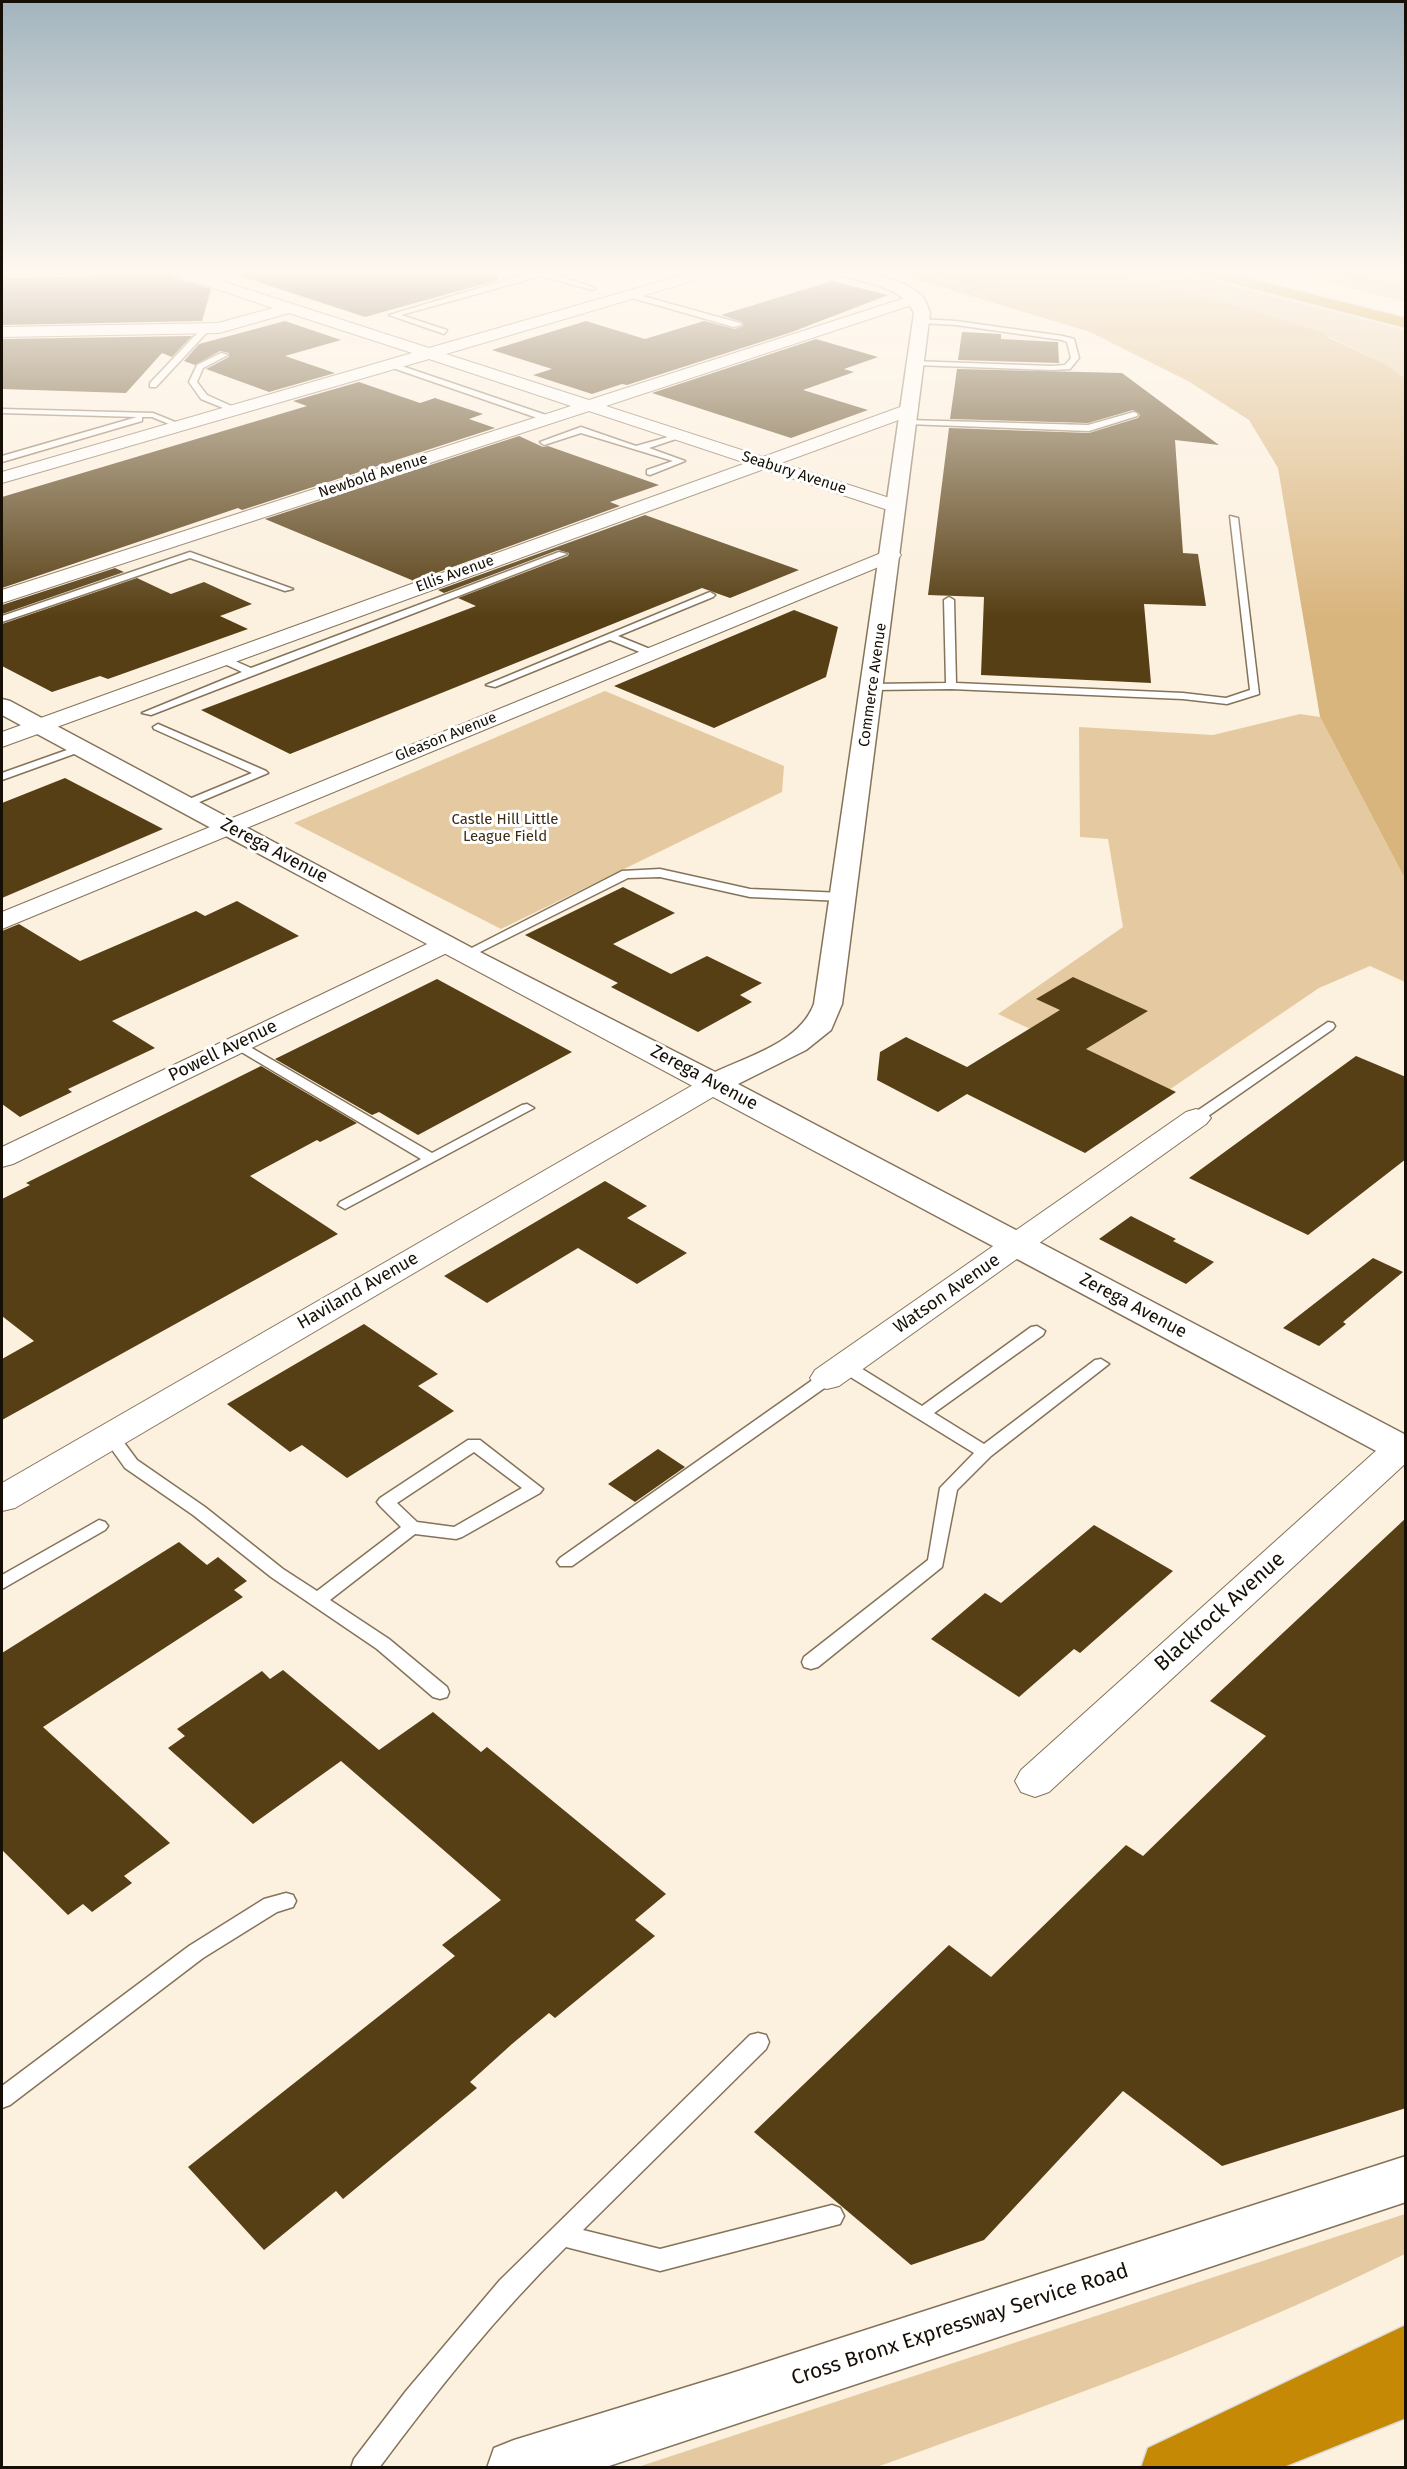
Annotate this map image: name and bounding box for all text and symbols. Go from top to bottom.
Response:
street label: Seabury Avenue [739,448,849,498]
street label: Newbold Avenue [316,450,430,502]
street label: Ellis Avenue [414,552,496,596]
street label: Commerce Avenue [855,622,891,748]
street label: Gleason Avenue [392,708,500,766]
park label: Castle Hill Little League Field [451,811,559,846]
street label: Zerega Avenue [217,814,331,888]
street label: Powell Avenue [165,1015,281,1087]
street label: Zerega Avenue [647,1041,761,1115]
street label: Haviland Avenue [293,1248,423,1334]
street label: Watson Avenue [890,1249,1004,1339]
street label: Zerega Avenue [1076,1269,1190,1343]
street label: Blackrock Avenue [1150,1547,1290,1677]
street label: Cross Bronx Expressway Service Road [788,2258,1132,2392]

